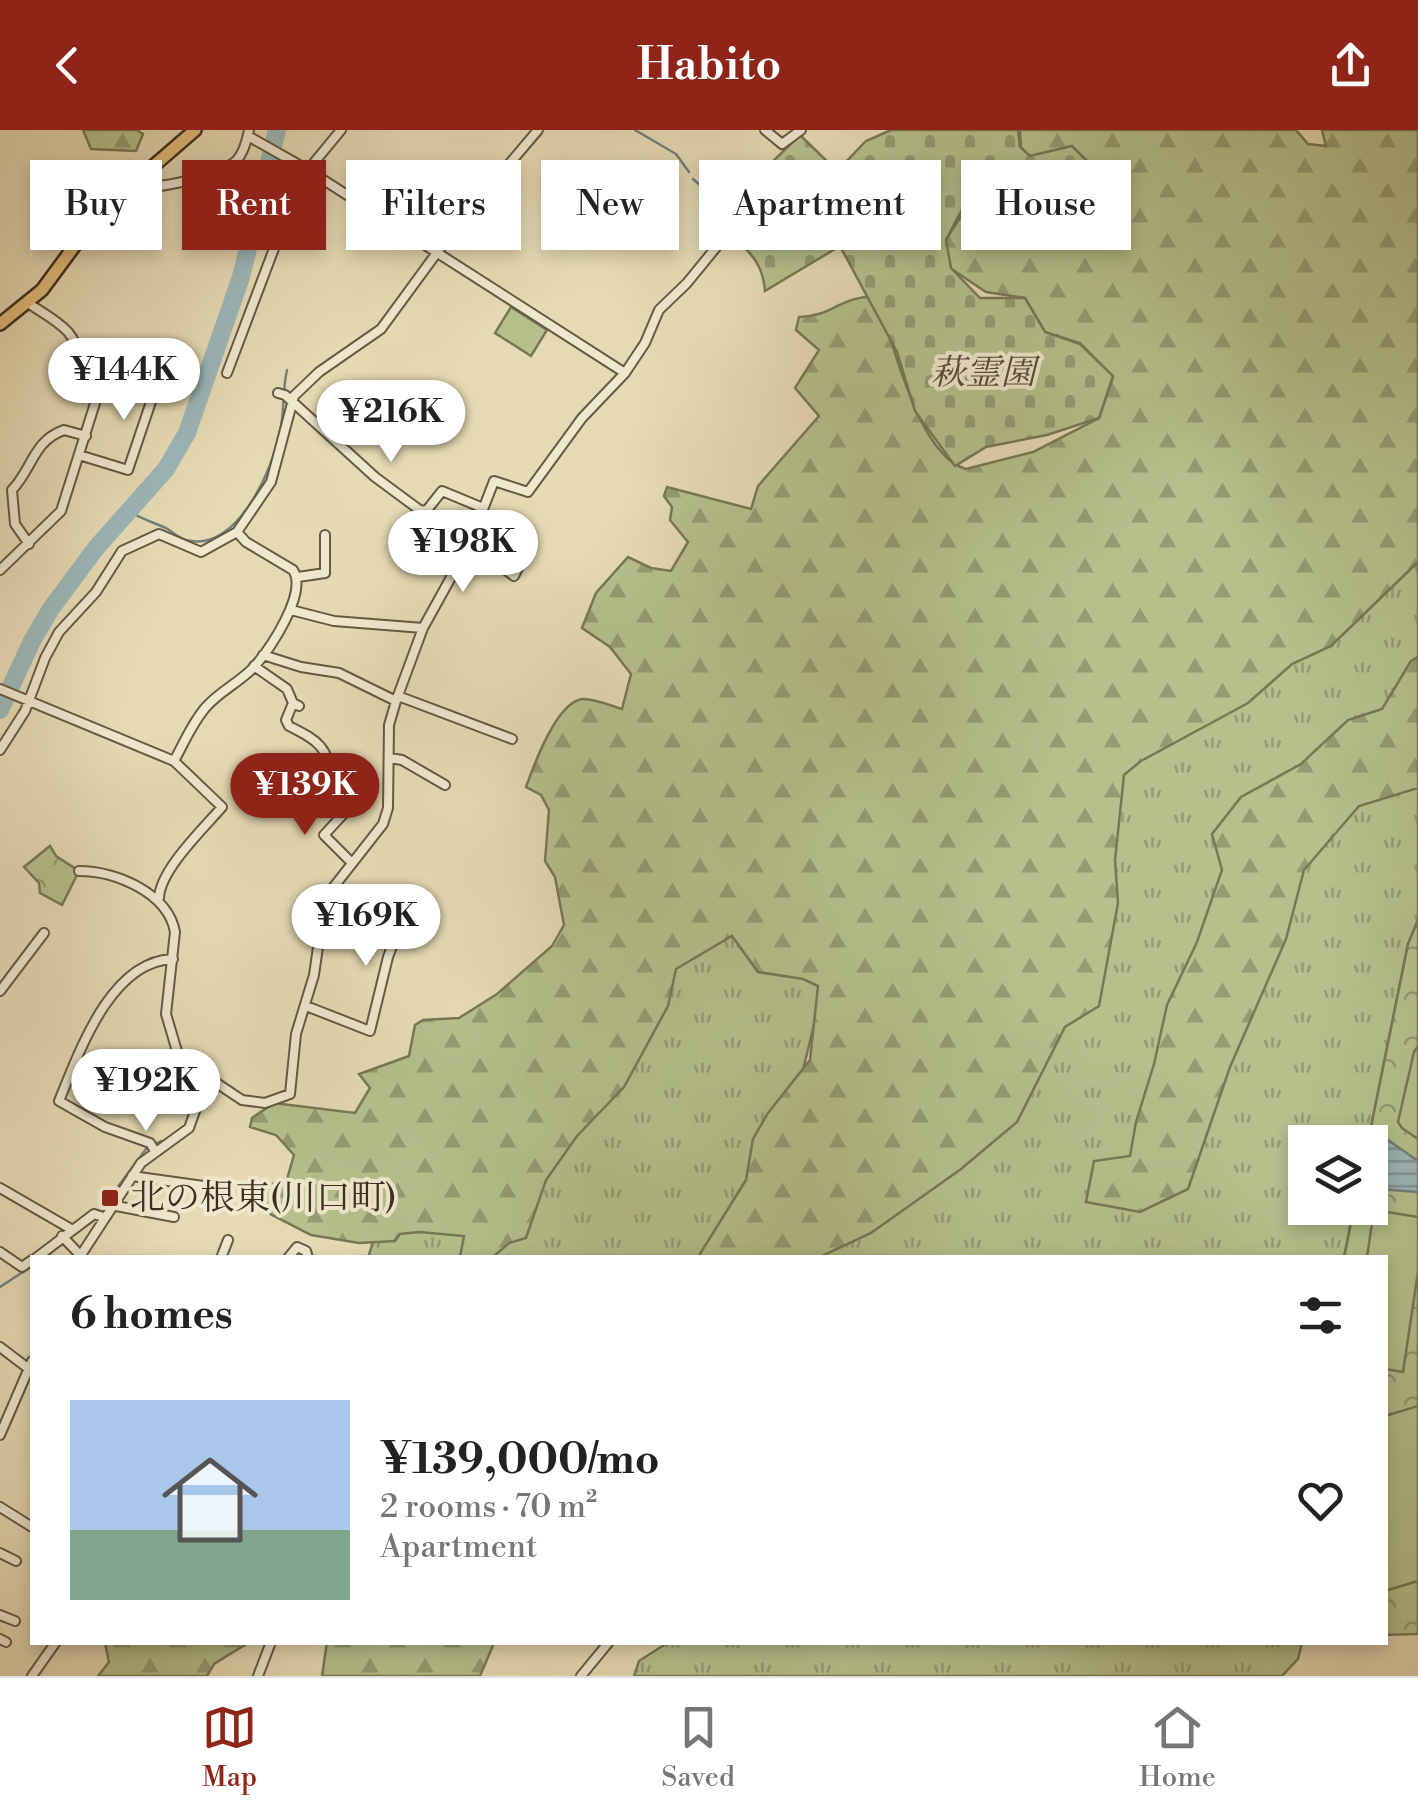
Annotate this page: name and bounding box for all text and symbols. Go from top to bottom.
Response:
text: Habito [637,37,781,94]
icon: back [40,38,95,93]
icon: share [1323,38,1378,93]
chip: Buy [30,160,162,250]
chip: Rent [182,160,326,250]
chip: Filters [346,160,521,250]
chip: New [541,160,679,250]
chip: Apartment [699,160,941,250]
chip: House [961,160,1131,250]
pin: ¥144K [54,338,194,423]
text: ¥144K [70,350,178,390]
park label: 萩霊園 [930,352,1040,395]
pin: ¥216K [321,380,461,465]
text: ¥216K [338,392,444,432]
pin: ¥198K [393,510,533,595]
text: ¥198K [410,522,516,562]
pin: ¥139K [235,753,375,838]
text: ¥139K [252,765,358,805]
pin: ¥169K [296,884,436,969]
text: ¥169K [314,896,419,936]
pin: ¥192K [76,1049,216,1134]
text: ¥192K [93,1061,199,1101]
map controls [1288,1125,1388,1225]
button: layers [1288,1125,1388,1225]
place label: 北の根東(川口町) [130,1177,397,1220]
marker: 北の根東(川口町) [99,1187,121,1209]
icon: filters [1293,1288,1348,1343]
text: 6 homes [70,1289,233,1342]
text: ¥139,000/mo [380,1434,660,1487]
icon: home [150,1440,270,1560]
icon: heart [1293,1473,1348,1528]
text: 2 rooms · 70 m² [380,1487,597,1527]
text: Apartment [380,1527,537,1567]
tab: Map [202,1700,257,1795]
tab: Saved [661,1700,735,1795]
tab: Home [1139,1700,1216,1795]

